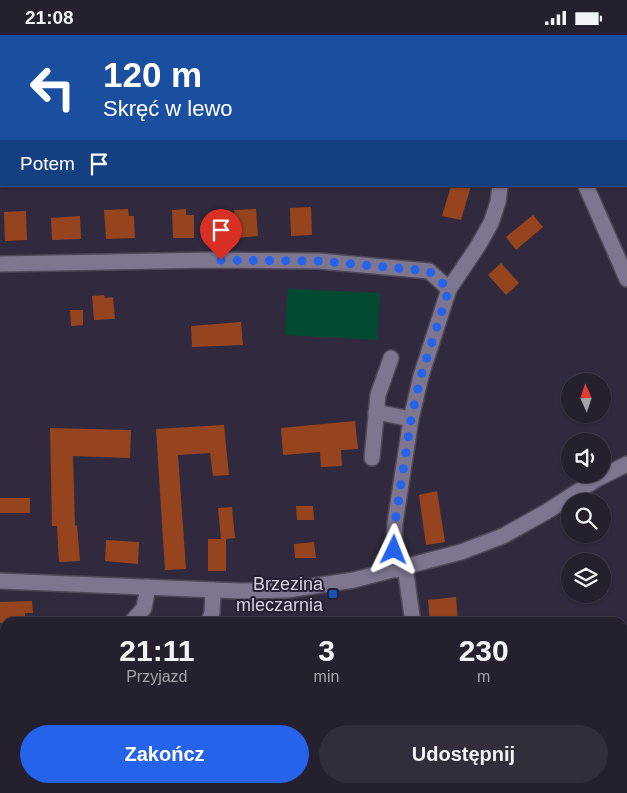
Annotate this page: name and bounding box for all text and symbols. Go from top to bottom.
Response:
text: 21:08 [25,7,74,28]
icon: left [20,55,85,120]
text: 120 m [103,55,202,94]
text: Skręć w lewo [103,96,233,121]
icon: arrive [85,150,113,178]
text: Potem [20,153,75,174]
pin [200,209,242,260]
icon: arrive [207,216,235,244]
north arrow [561,373,611,423]
map controls [561,373,611,603]
button: sound [561,433,611,483]
button: search [561,493,611,543]
position arrow [367,523,419,575]
button: layers [561,553,611,603]
place label: Brzezina mleczarnia [236,574,324,615]
marker: Brzezina mleczarnia [327,588,339,600]
text: 21:11 [119,634,194,667]
text: 3 [318,634,335,667]
text: 230 [459,634,509,667]
text: Przyjazd [126,668,187,685]
text: min [314,668,339,685]
text: m [477,668,490,685]
button: Zakończ [20,725,309,783]
button: Udostępnij [319,725,608,783]

